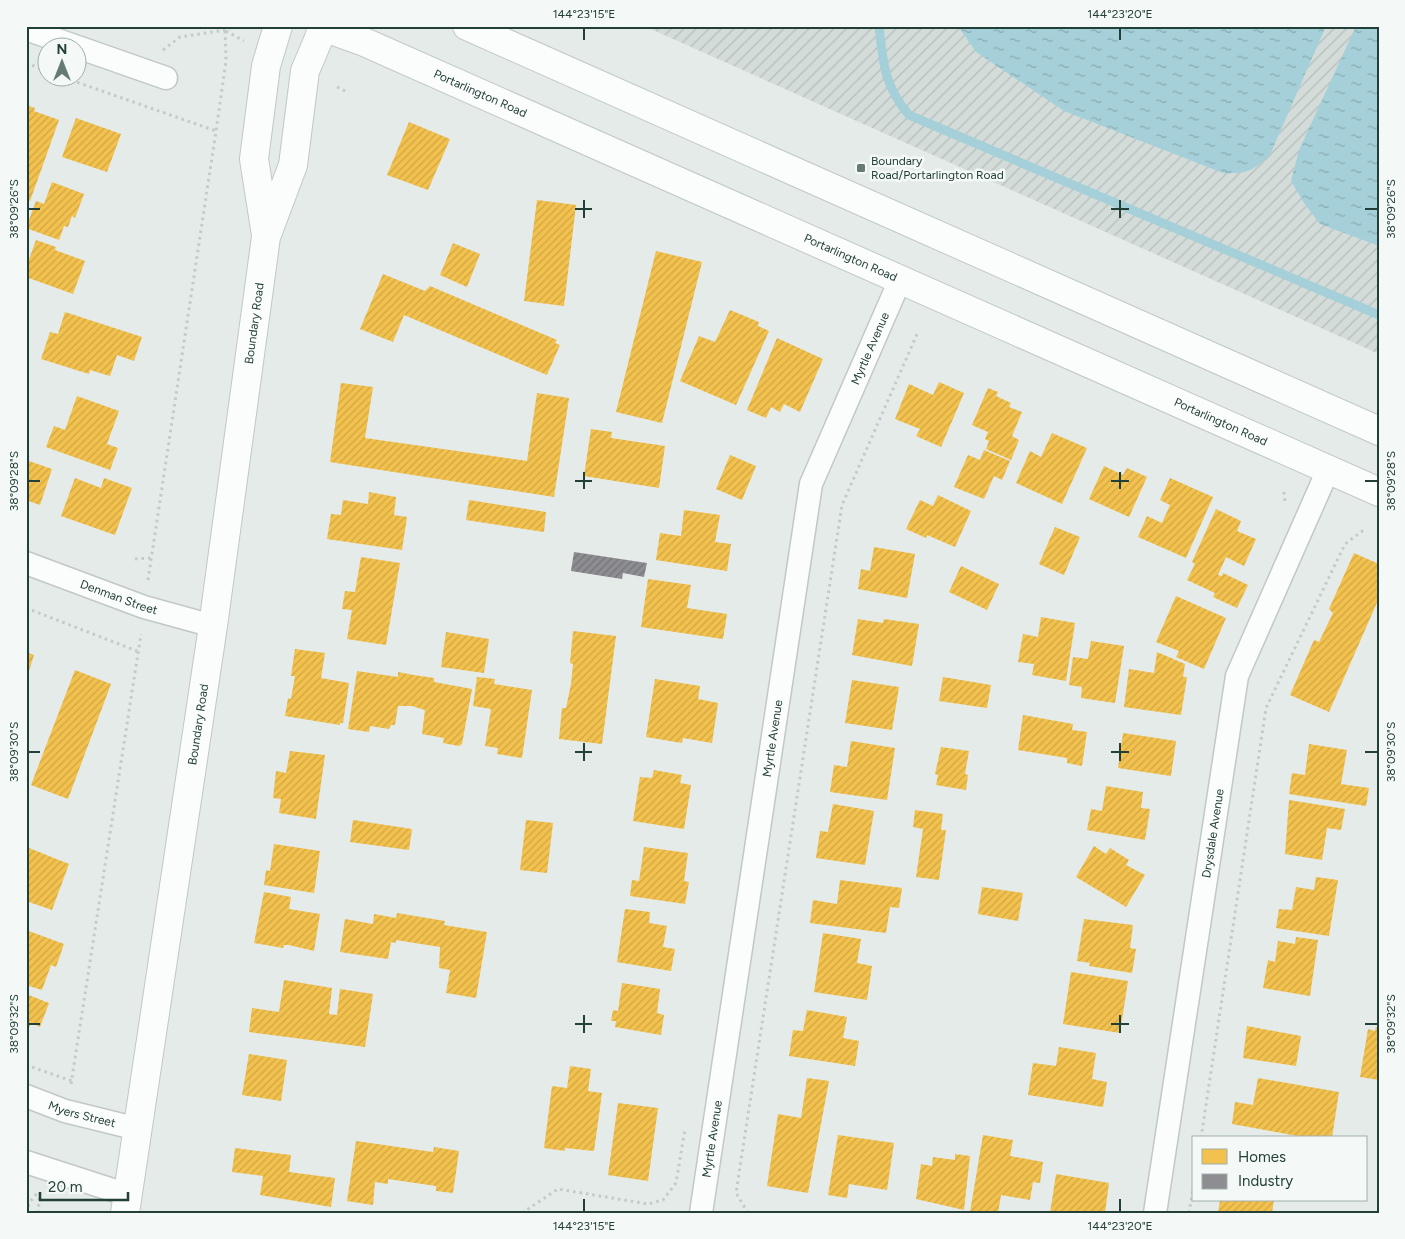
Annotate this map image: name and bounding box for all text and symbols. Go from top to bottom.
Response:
text: 144°23'15"E [553,7,615,21]
text: 144°23'20"E [1087,7,1153,21]
north arrow [38,38,88,88]
text: N [57,41,67,58]
street label: Portarlington Road [431,67,529,120]
place label: Boundary Road/Portarlington Road [871,154,1004,182]
marker: Boundary Road/Portarlington Road [855,162,867,174]
text: 38°09'26"S [7,179,21,239]
text: 38°09'26"S [1384,179,1398,239]
street label: Portarlington Road [802,231,899,284]
street label: Boundary Road [242,282,267,365]
street label: Myrtle Avenue [848,310,892,387]
street label: Portarlington Road [1172,395,1270,449]
text: 38°09'28"S [7,451,21,511]
text: 38°09'28"S [1384,451,1398,511]
street label: Denman Street [78,577,159,617]
street label: Boundary Road [185,683,211,766]
street label: Myrtle Avenue [760,698,785,778]
text: 38°09'30"S [7,722,21,782]
text: 38°09'30"S [1384,722,1398,782]
street label: Drysdale Avenue [1199,787,1227,879]
text: 38°09'32"S [7,994,21,1054]
text: 38°09'32"S [1384,994,1398,1054]
street label: Myers Street [46,1098,117,1130]
street label: Myrtle Avenue [699,1099,725,1178]
legend [1192,1136,1368,1202]
text: Homes [1238,1148,1286,1166]
scale bar [40,1169,128,1201]
text: Industry [1238,1172,1293,1190]
text: 20 m [48,1178,82,1196]
text: 144°23'15"E [553,1219,615,1233]
text: 144°23'20"E [1087,1219,1153,1233]

